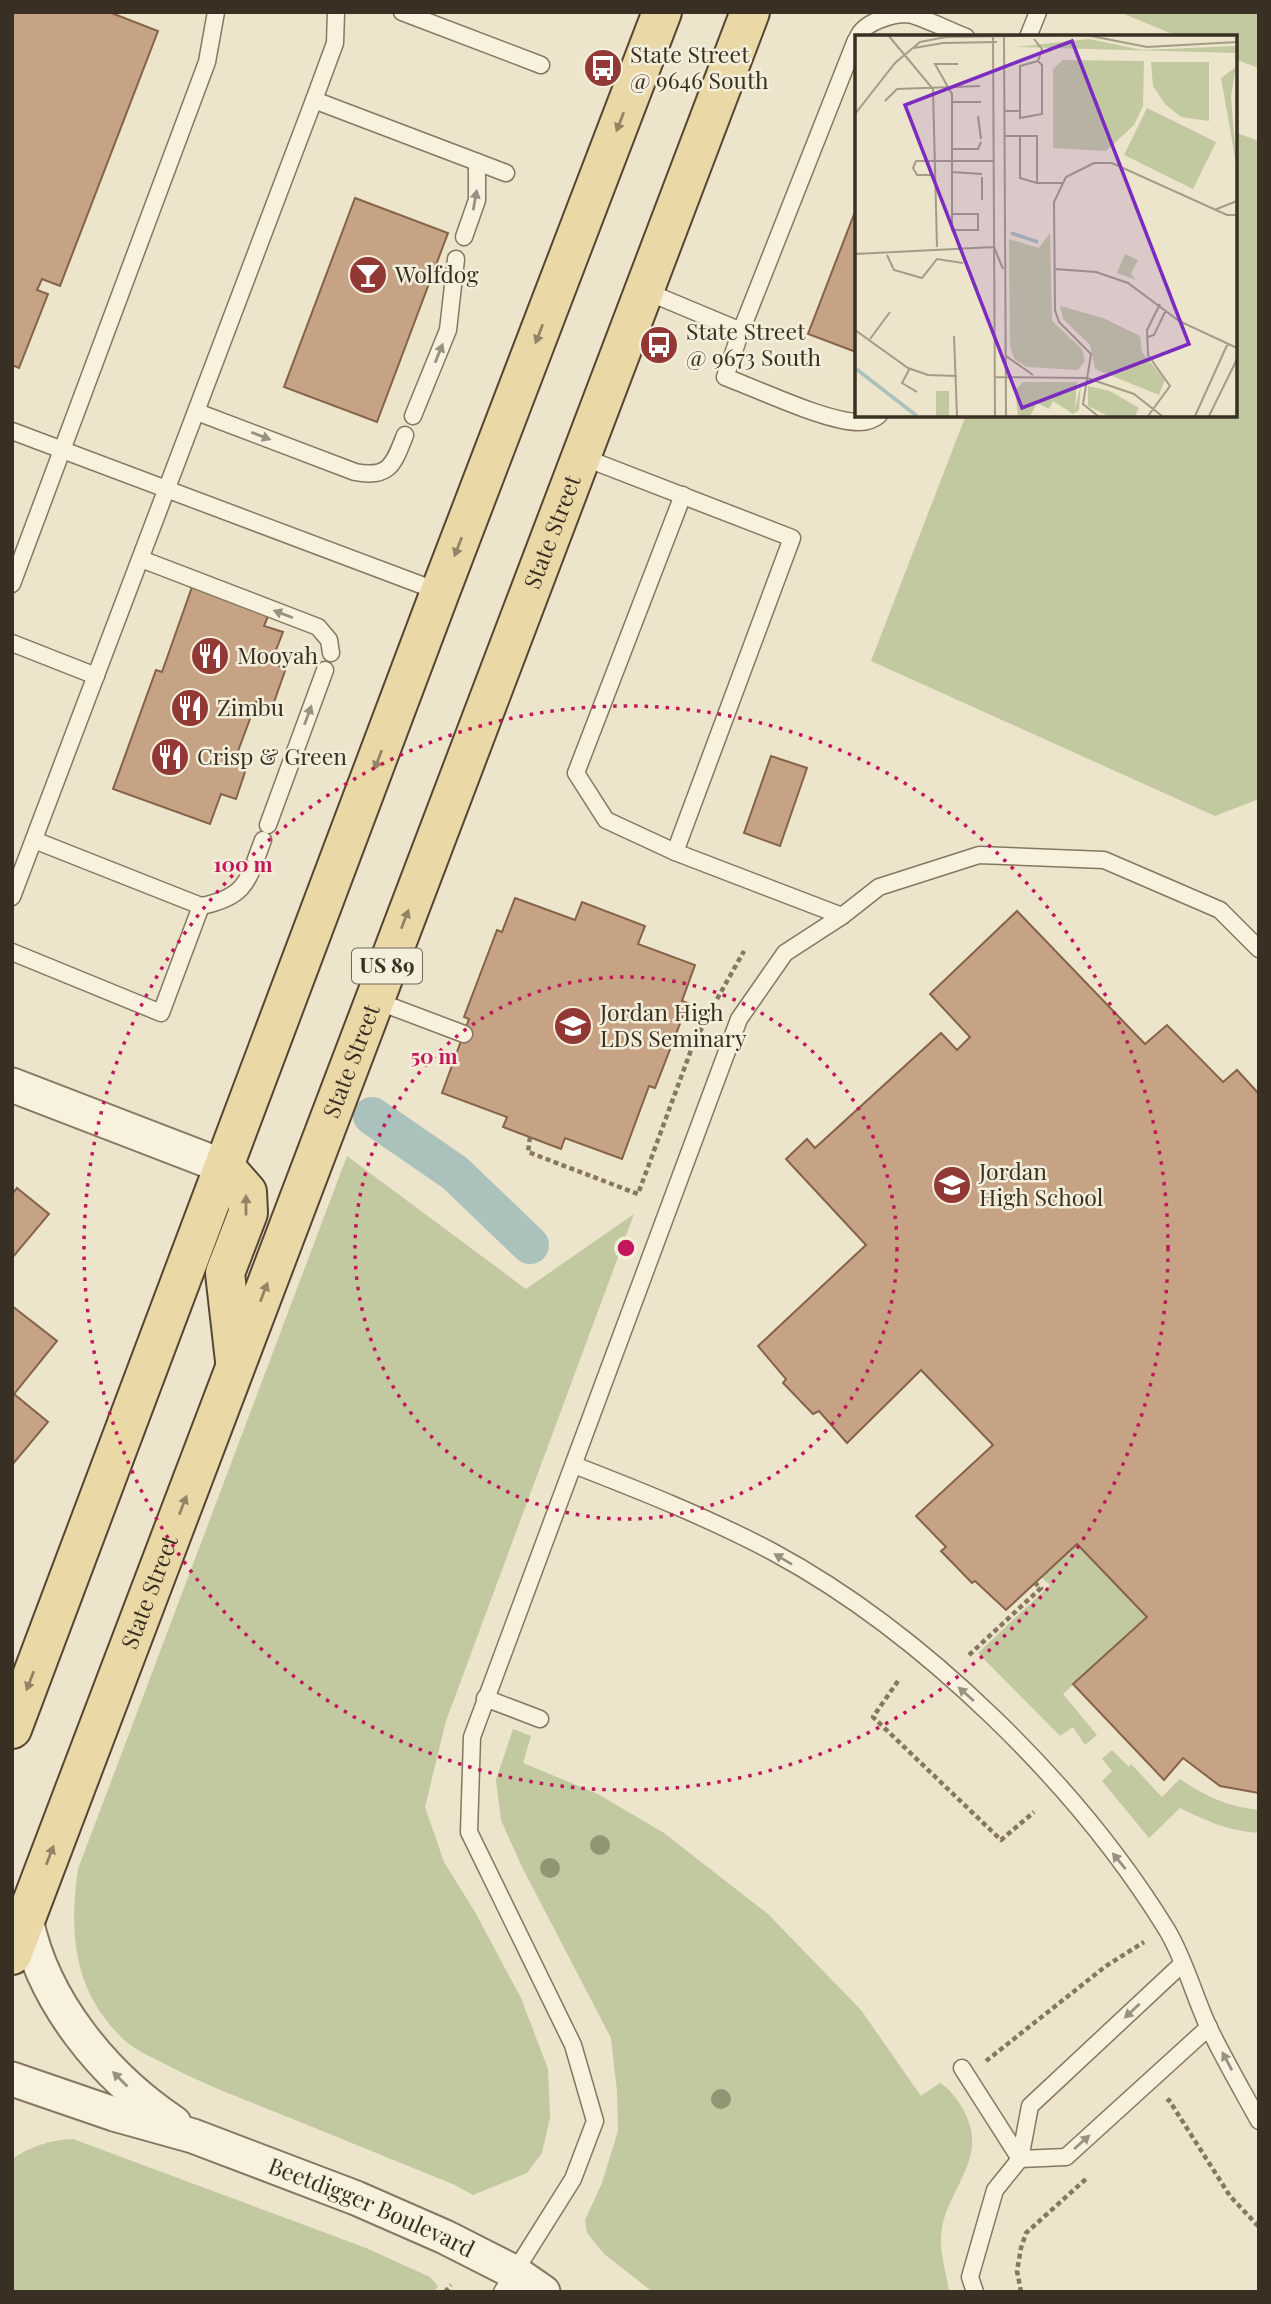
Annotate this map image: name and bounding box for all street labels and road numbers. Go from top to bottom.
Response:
street label: State Street [515,470,587,593]
road number: US 89 [352,948,422,984]
street label: State Street [314,999,386,1122]
street label: State Street [113,1530,184,1653]
street label: Beetdigger Boulevard [264,2149,480,2264]

